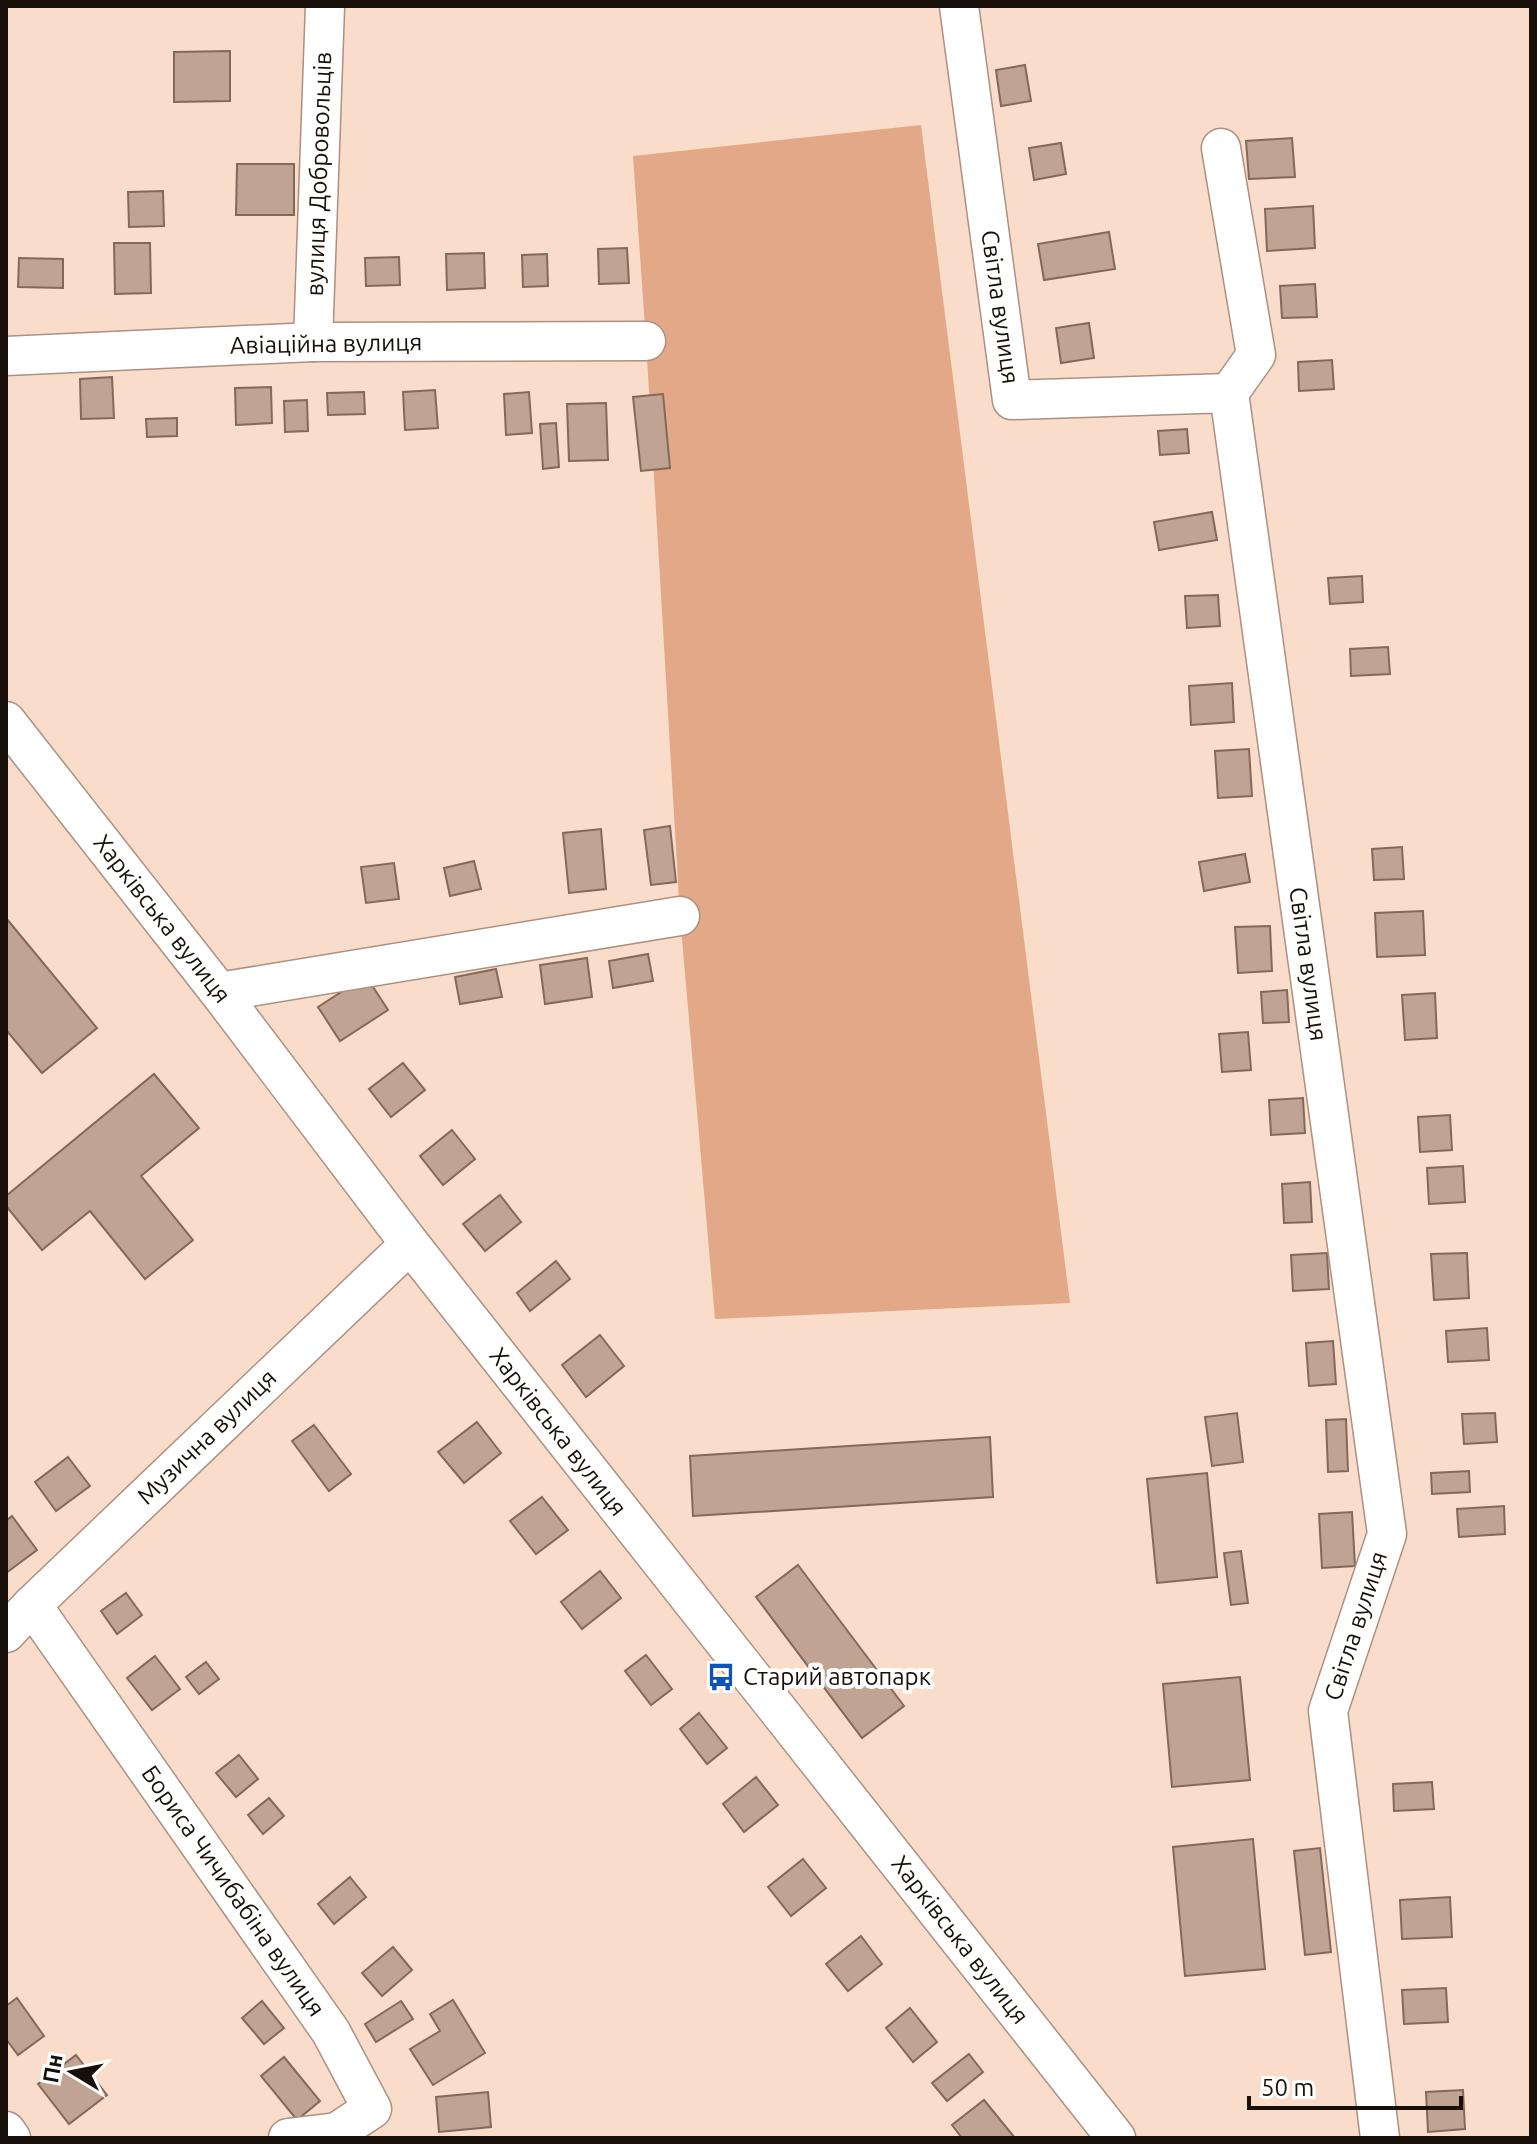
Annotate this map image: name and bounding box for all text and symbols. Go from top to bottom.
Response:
street label: вулиця Добровольців [301,51,336,297]
street label: Світла вулиця [976,228,1025,386]
street label: Авіаційна вулиця [230,328,422,359]
street label: Харківська вулиця [88,829,236,1008]
street label: Світла вулиця [1284,885,1333,1043]
street label: Харківська вулиця [484,1342,632,1521]
street label: Музична вулиця [132,1364,282,1510]
street label: Світла вулиця [1319,1548,1392,1704]
bus stop icon: Старий автопарк [706,1662,736,1692]
place label: Старий автопарк [743,1663,931,1690]
street label: Бориса Чичибабіна вулиця [136,1760,330,2021]
street label: Харківська вулиця [886,1850,1034,2029]
north arrow [32,2032,112,2112]
text: Пн [37,2052,67,2085]
scale bar [1249,2060,1461,2110]
text: 50 m [1261,2074,1314,2101]

